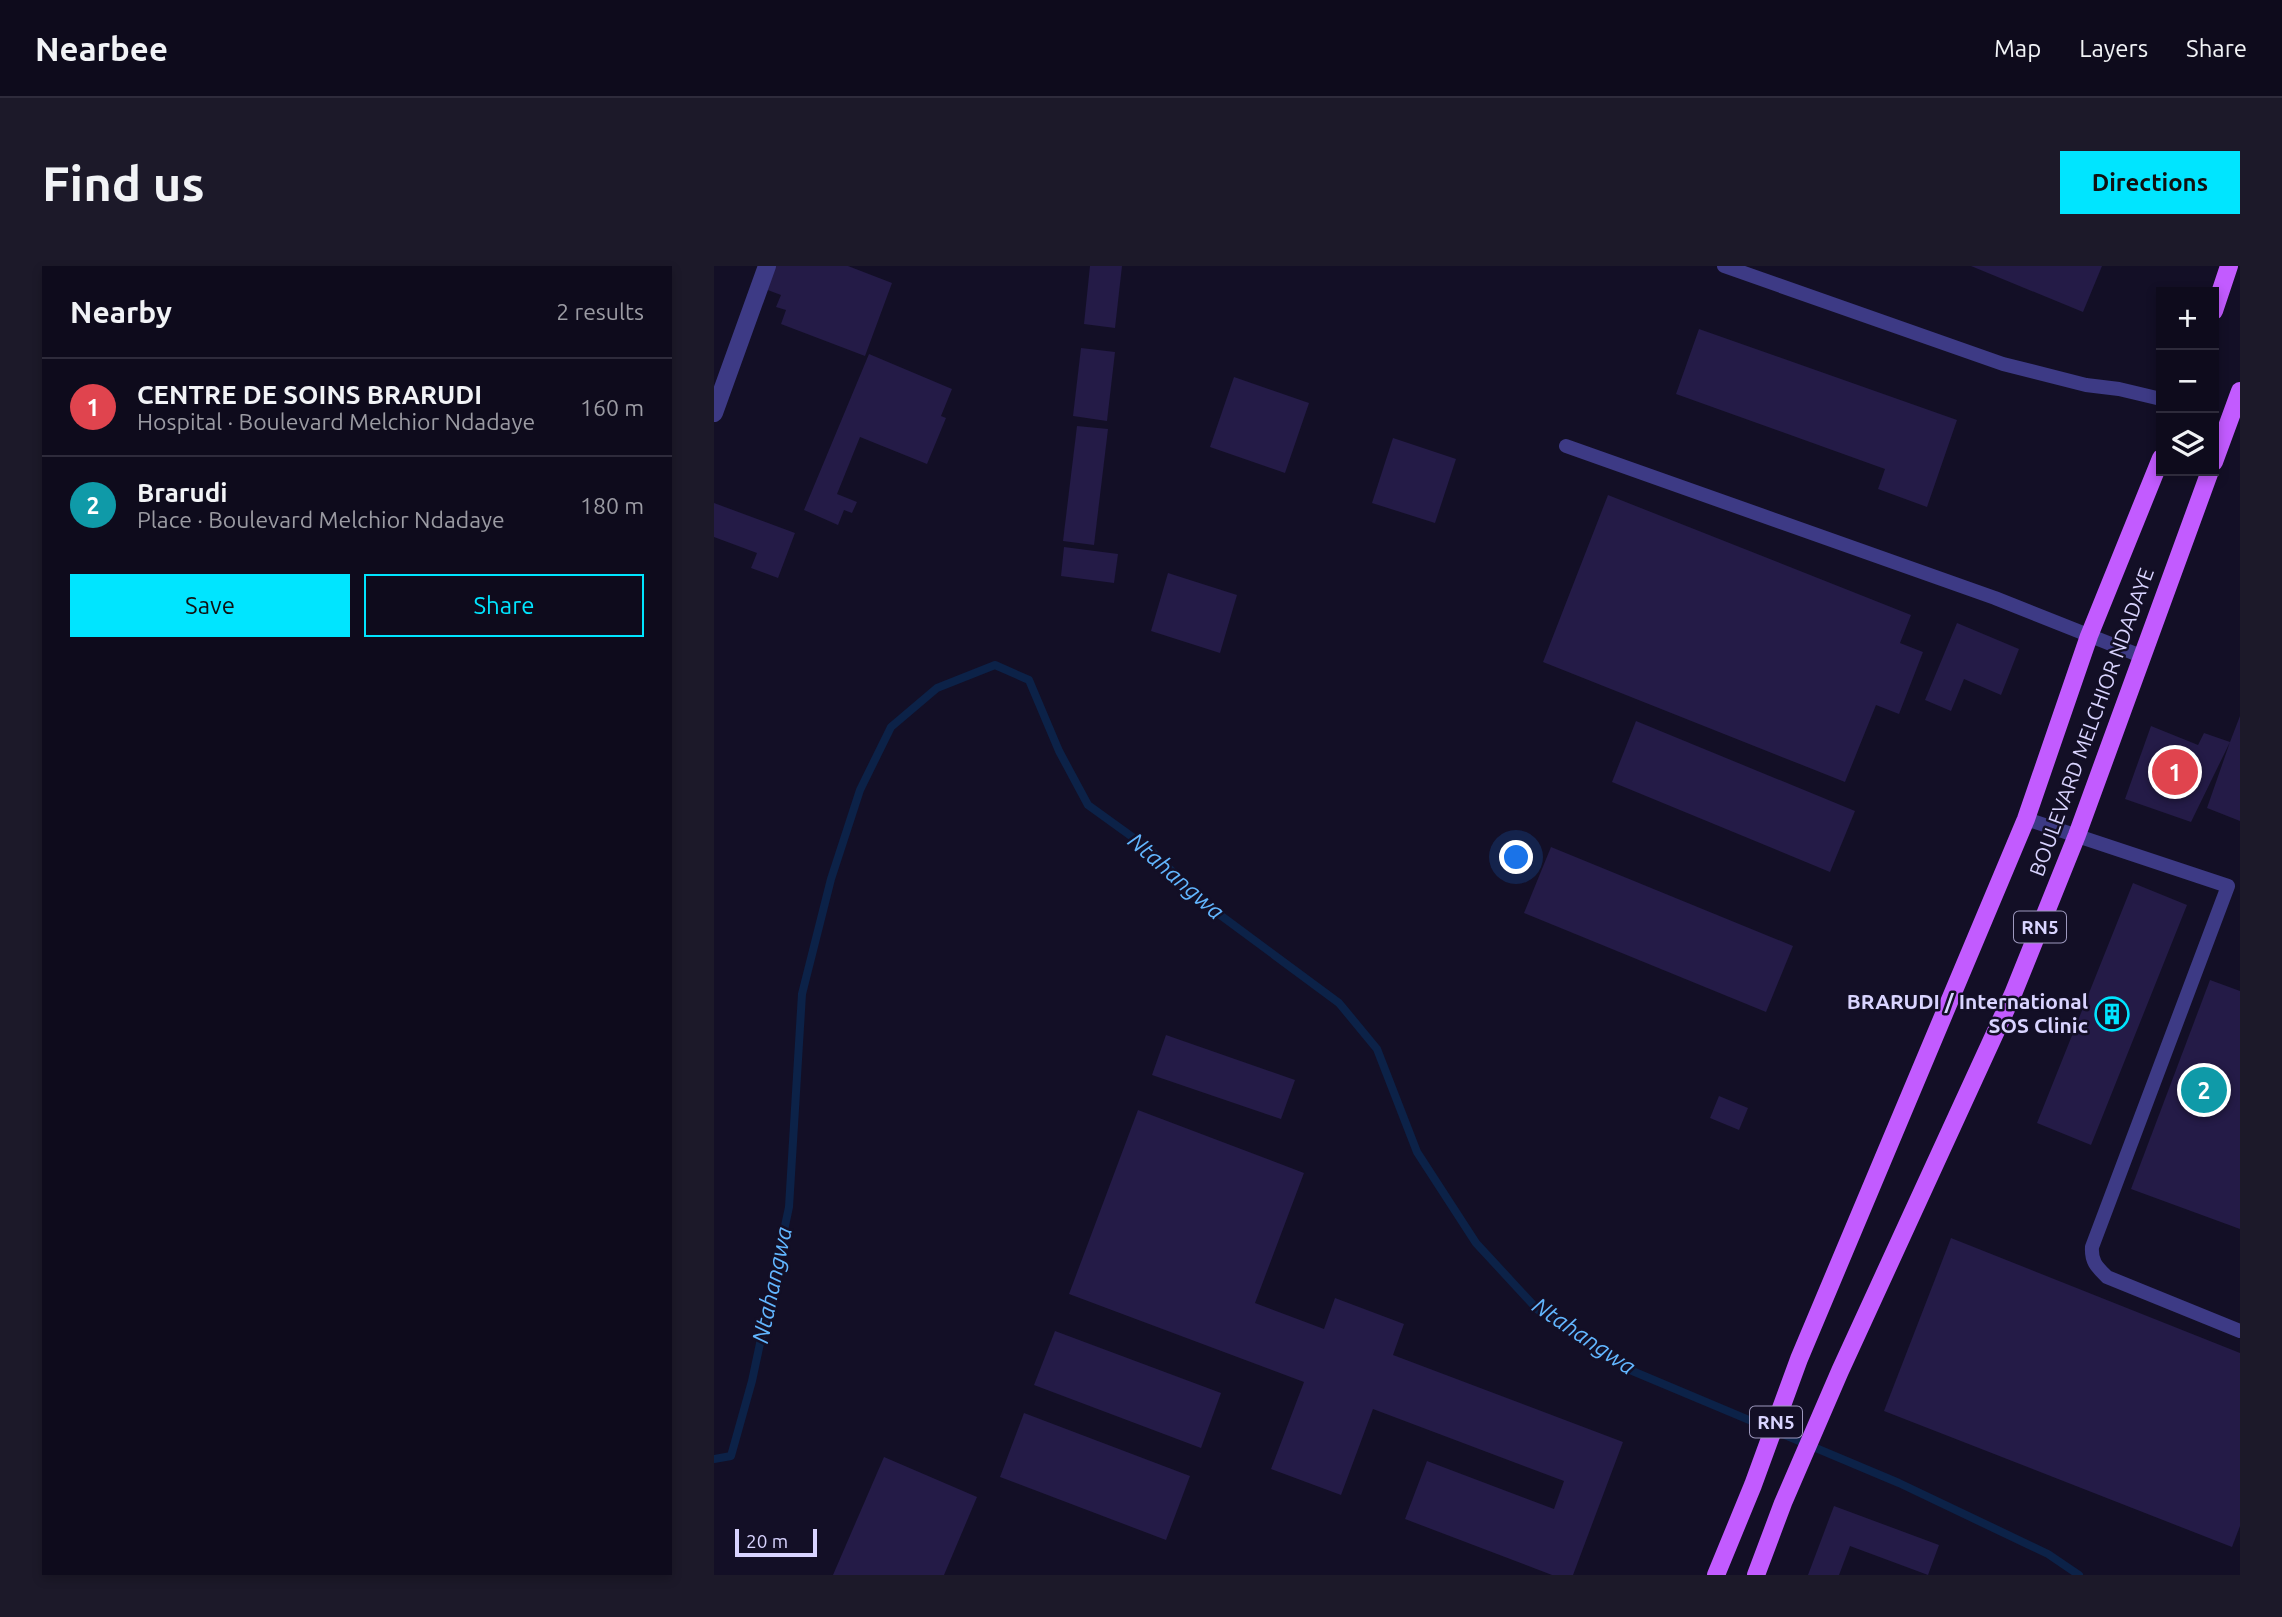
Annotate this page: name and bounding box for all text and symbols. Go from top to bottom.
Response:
text: Nearbee [35,30,168,67]
text: Map [1994,35,2041,62]
text: Layers [2079,35,2148,62]
text: Share [2186,35,2247,62]
button: Directions [2060,151,2240,214]
text: Find us [42,155,205,210]
map controls [2156,287,2219,476]
button: + [2156,287,2219,350]
text: Nearby [70,295,172,329]
text: 2 results [556,299,644,324]
button: − [2156,350,2219,413]
text: CENTRE DE SOINS BRARUDI [137,380,482,409]
text: 1 [87,395,99,420]
text: 160 m [580,395,644,420]
text: Hospital · Boulevard Melchior Ndadaye [137,409,535,434]
button: layers [2156,413,2219,476]
text: Brarudi [137,478,228,507]
text: 2 [87,493,99,518]
text: 180 m [580,493,644,518]
text: Place · Boulevard Melchior Ndadaye [137,507,505,532]
street label: BOULEVARD MELCHIOR NDADAYE [2024,564,2158,879]
button: Save [70,574,350,637]
button: Share [364,574,644,637]
pin: 1 [2152,746,2198,798]
water label: Ntahangwa [1124,827,1229,924]
your location [1499,840,1533,874]
road number: RN5 [2014,912,2066,942]
place label: BRARUDI / International SOS Clinic [1847,989,2088,1037]
building icon: BRARUDI / International SOS Clinic [2093,995,2131,1033]
pin: 2 [2181,1064,2227,1116]
water label: Ntahangwa [747,1225,796,1345]
water label: Ntahangwa [1528,1292,1640,1379]
road number: RN5 [1750,1406,1802,1438]
scale bar [735,1526,817,1558]
text: 20 m [746,1530,788,1552]

